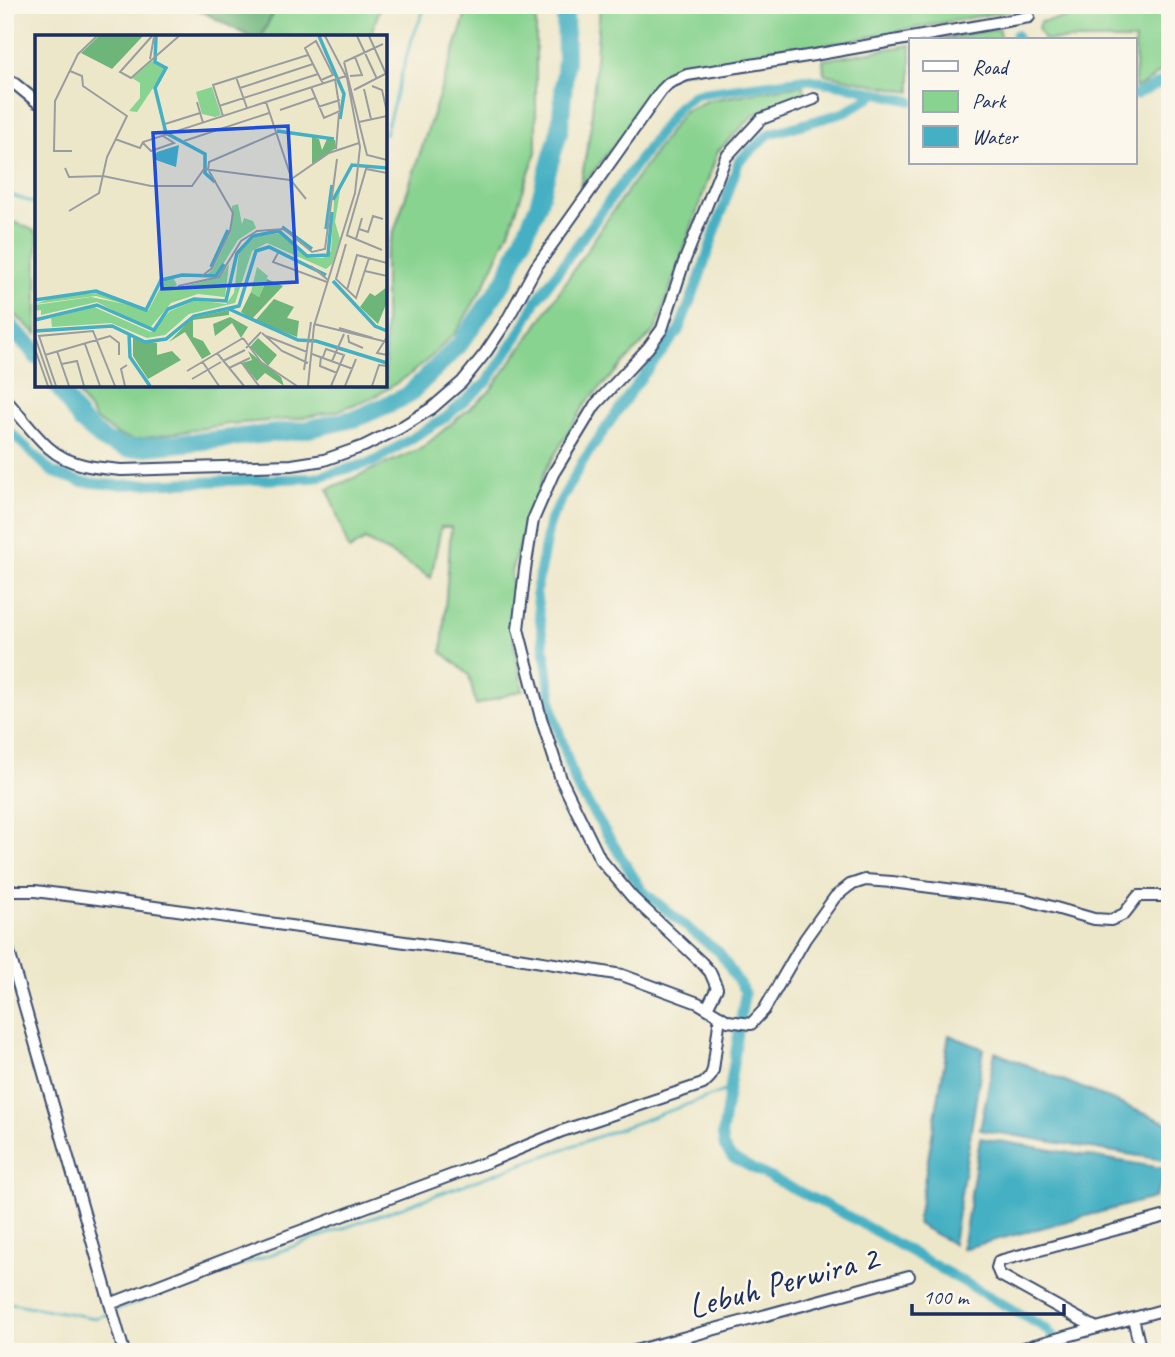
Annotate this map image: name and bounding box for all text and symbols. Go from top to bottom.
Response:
inset map [35,35,387,387]
legend [909,38,1136,164]
text: Road [972,54,1011,80]
text: Park [972,88,1007,114]
text: Water [972,124,1019,150]
street label: Lebuh Perwira 2 [683,1234,886,1329]
scale bar [912,1273,1065,1317]
text: 100 m [923,1284,970,1310]

